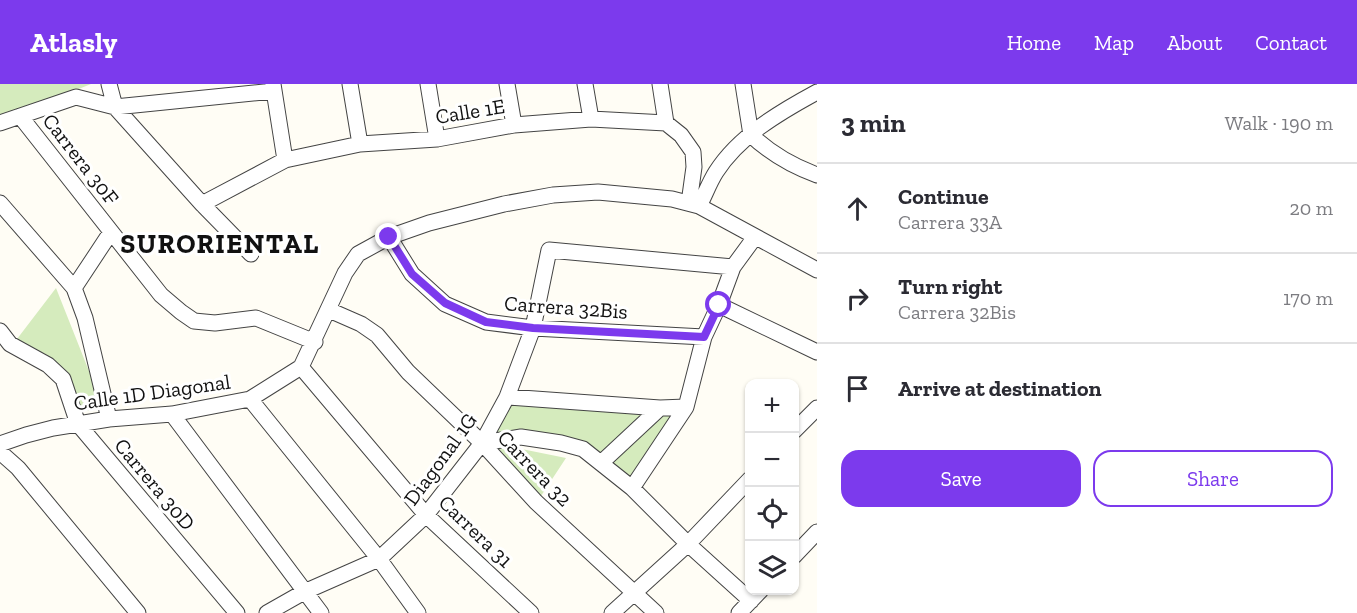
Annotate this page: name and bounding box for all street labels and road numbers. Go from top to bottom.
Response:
street label: Calle 1E [433,93,507,129]
street label: Carrera 30F [38,108,125,210]
street label: Carrera 32Bis [503,290,629,324]
street label: Calle 1D Diagonal [72,369,232,415]
street label: Diagonal 1G [398,408,482,510]
street label: Carrera 32 [493,425,577,511]
street label: Carrera 30D [109,433,201,535]
street label: Carrera 31 [434,490,518,572]

